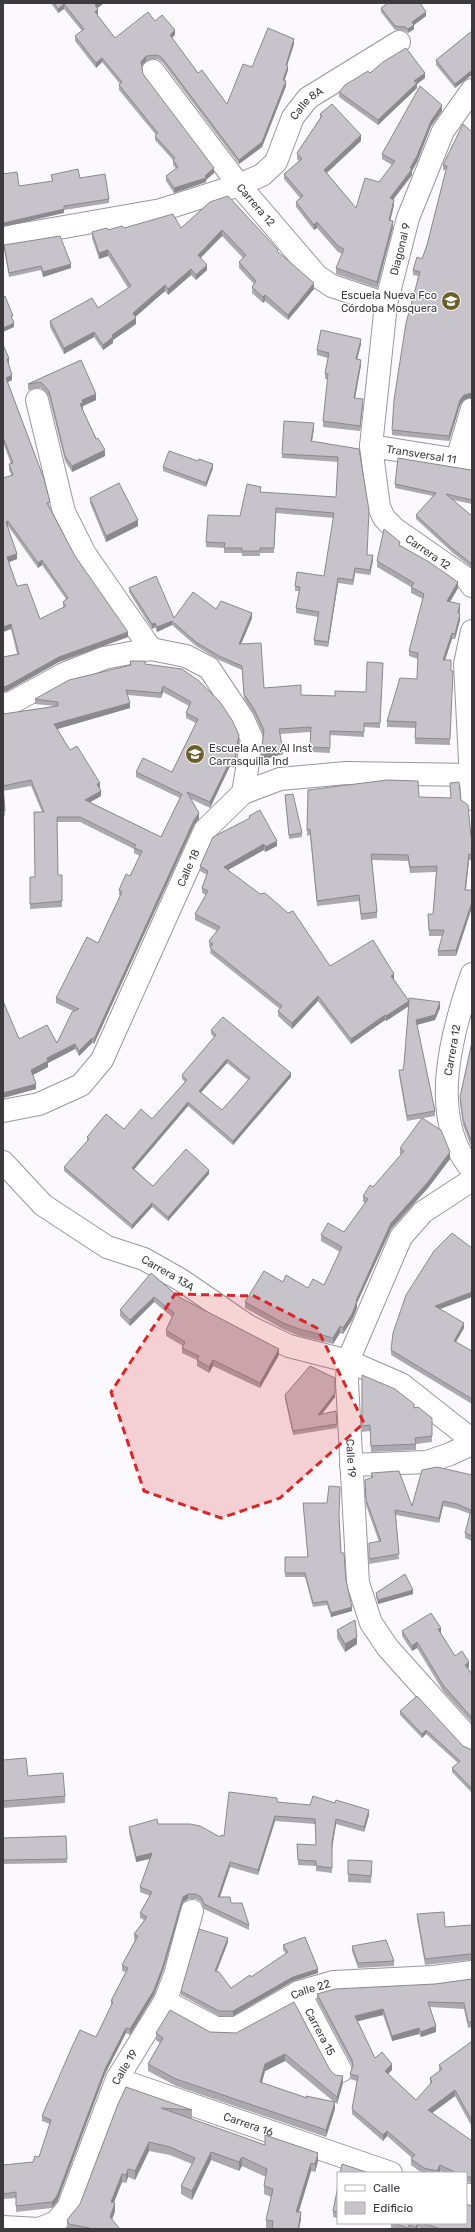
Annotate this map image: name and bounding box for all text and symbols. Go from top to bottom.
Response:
street label: Calle 8A [287,84,326,123]
street label: Carrera 12 [234,181,277,229]
street label: Diagonal 9 [388,221,413,277]
place label: Escuela Nueva Fco Córdoba Mosquera [341,289,437,315]
school or university icon: Escuela Nueva Fco Córdoba Mosquera [440,290,462,312]
street label: Transversal 11 [385,443,457,466]
street label: Carrera 12 [403,532,453,573]
place label: Escuela Anex Al Inst Carrasquilla Ind [209,742,313,768]
school or university icon: Escuela Anex Al Inst Carrasquilla Ind [184,743,206,765]
street label: Calle 18 [175,847,203,889]
street label: Carrera 12 [442,1023,463,1077]
street label: Carrera 13A [139,1253,197,1295]
street label: Calle 19 [343,1438,358,1478]
street label: Calle 22 [289,1977,332,2002]
street label: Carrera 15 [302,2006,338,2058]
street label: Calle 19 [110,2047,141,2086]
street label: Carrera 16 [222,2110,275,2139]
legend [337,2172,467,2224]
text: Calle [373,2181,400,2195]
text: Edificio [373,2201,413,2215]

